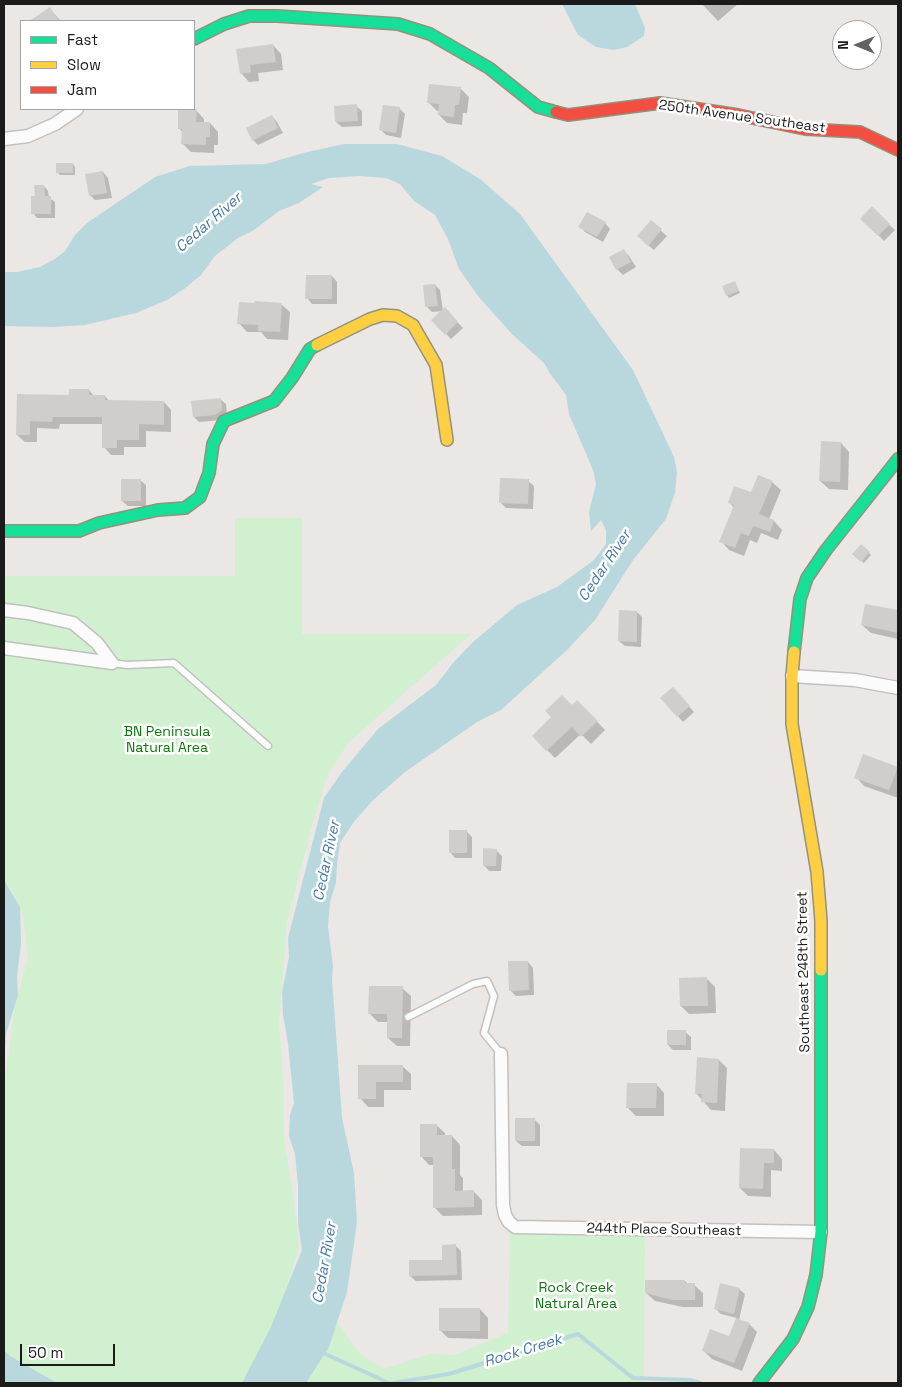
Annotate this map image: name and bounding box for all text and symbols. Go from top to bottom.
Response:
legend [20,20,195,110]
north arrow [832,20,882,70]
text: Fast [67,30,98,49]
text: N [834,40,852,50]
text: Slow [67,55,101,74]
text: Jam [67,80,97,99]
street label: 250th Avenue Southeast [658,97,826,137]
water label: Cedar River [172,189,246,257]
water label: Cedar River [575,527,635,605]
park label: BN Peninsula Natural Area [124,724,210,756]
water label: Cedar River [310,819,344,903]
street label: Southeast 248th Street [794,891,814,1053]
street label: 244th Place Southeast [586,1220,742,1240]
water label: Cedar River [309,1221,341,1305]
park label: Rock Creek Natural Area [535,1280,617,1312]
water label: Rock Creek [482,1331,564,1371]
scale bar [22,1334,118,1366]
text: 50 m [28,1343,63,1362]

